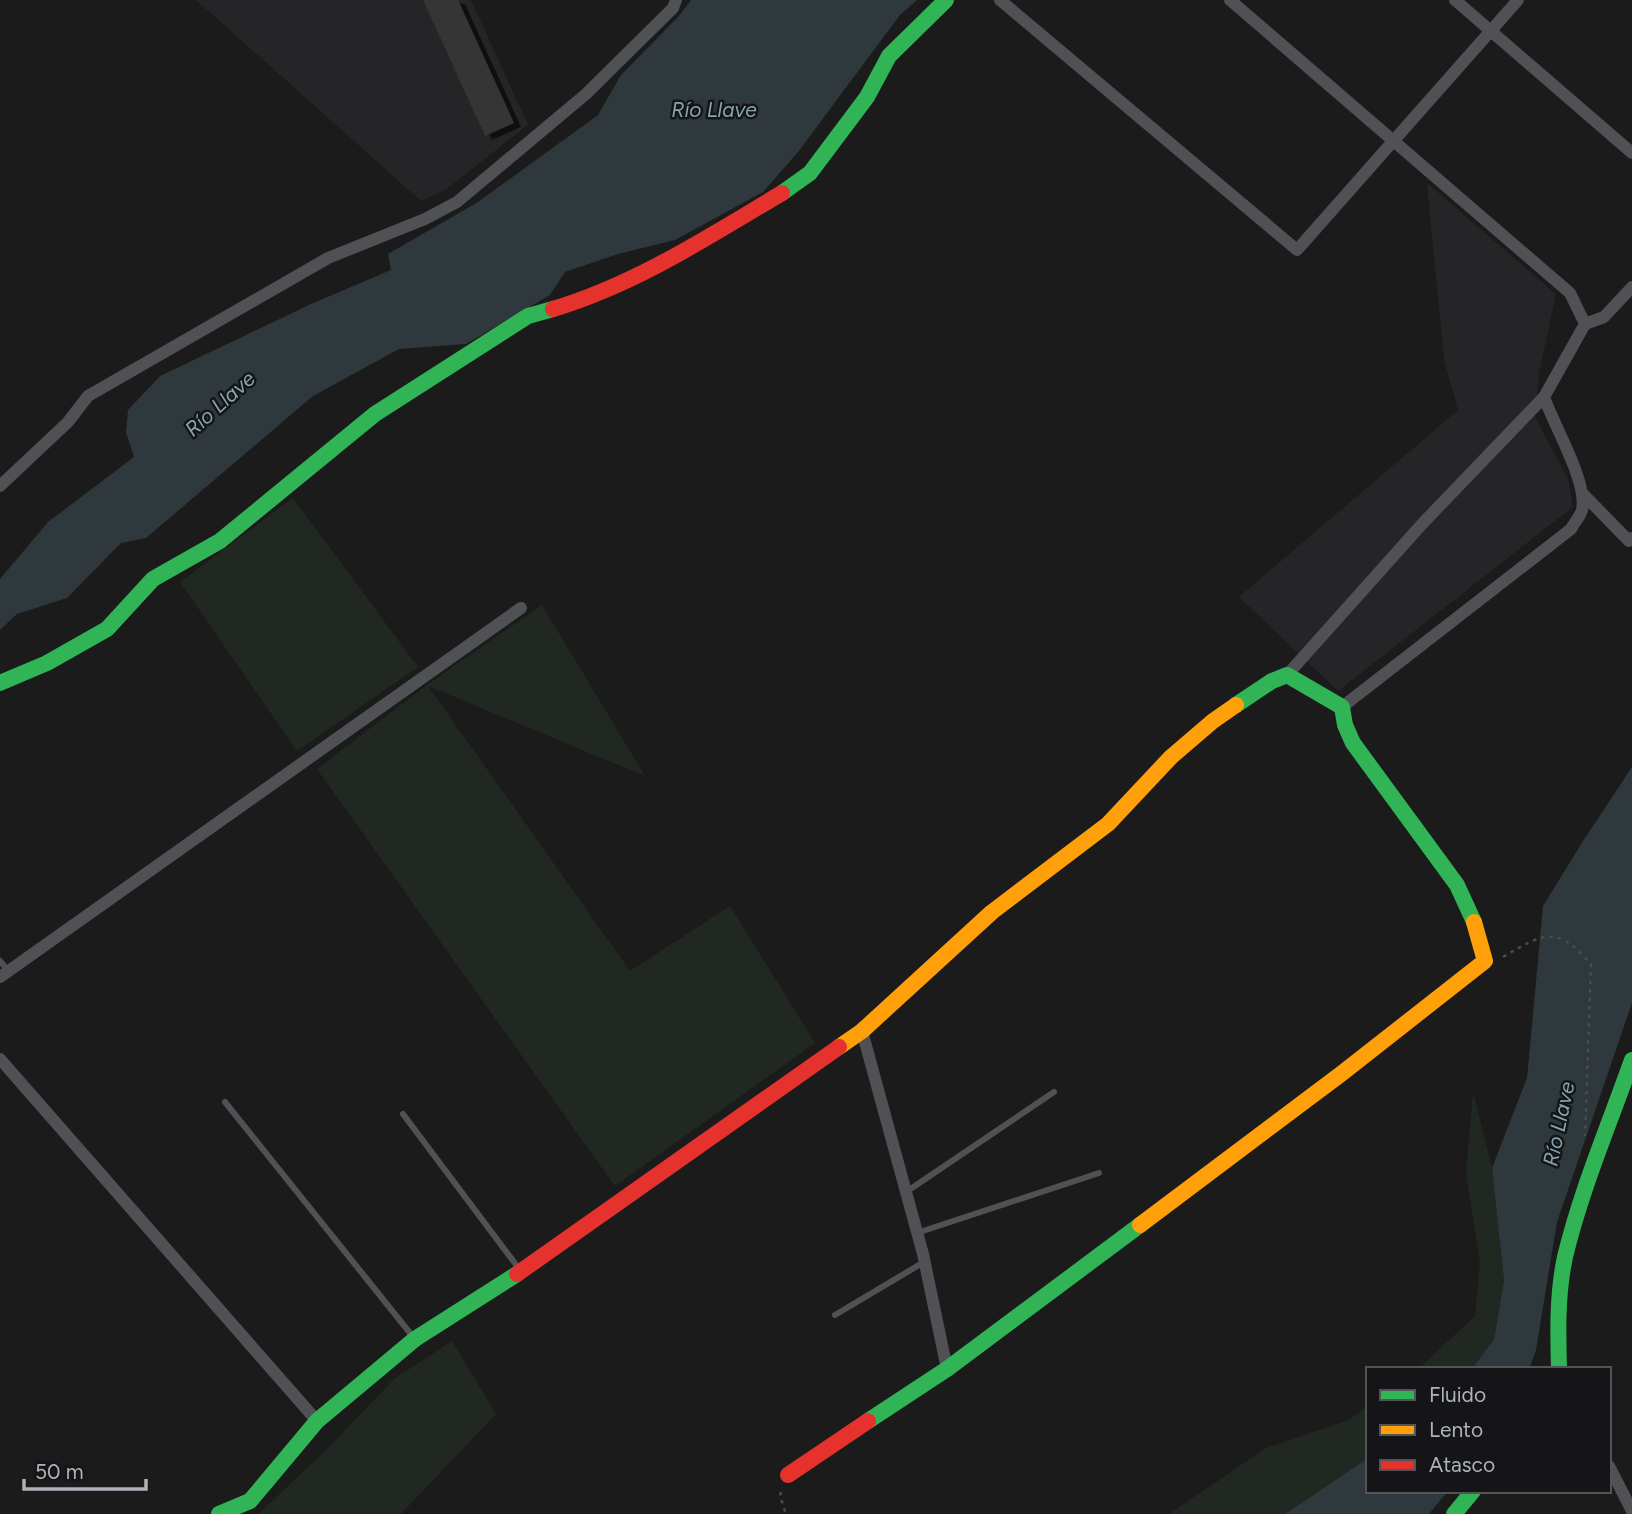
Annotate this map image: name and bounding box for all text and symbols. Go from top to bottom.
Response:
water label: Río Llave [671,97,757,122]
water label: Río Llave [180,365,260,442]
water label: Río Llave [1537,1079,1580,1168]
legend [1366,1367,1611,1493]
text: Fluido [1429,1382,1486,1407]
text: Lento [1429,1417,1483,1442]
scale bar [24,1448,147,1492]
text: Atasco [1429,1452,1495,1477]
text: 50 m [35,1459,84,1484]

